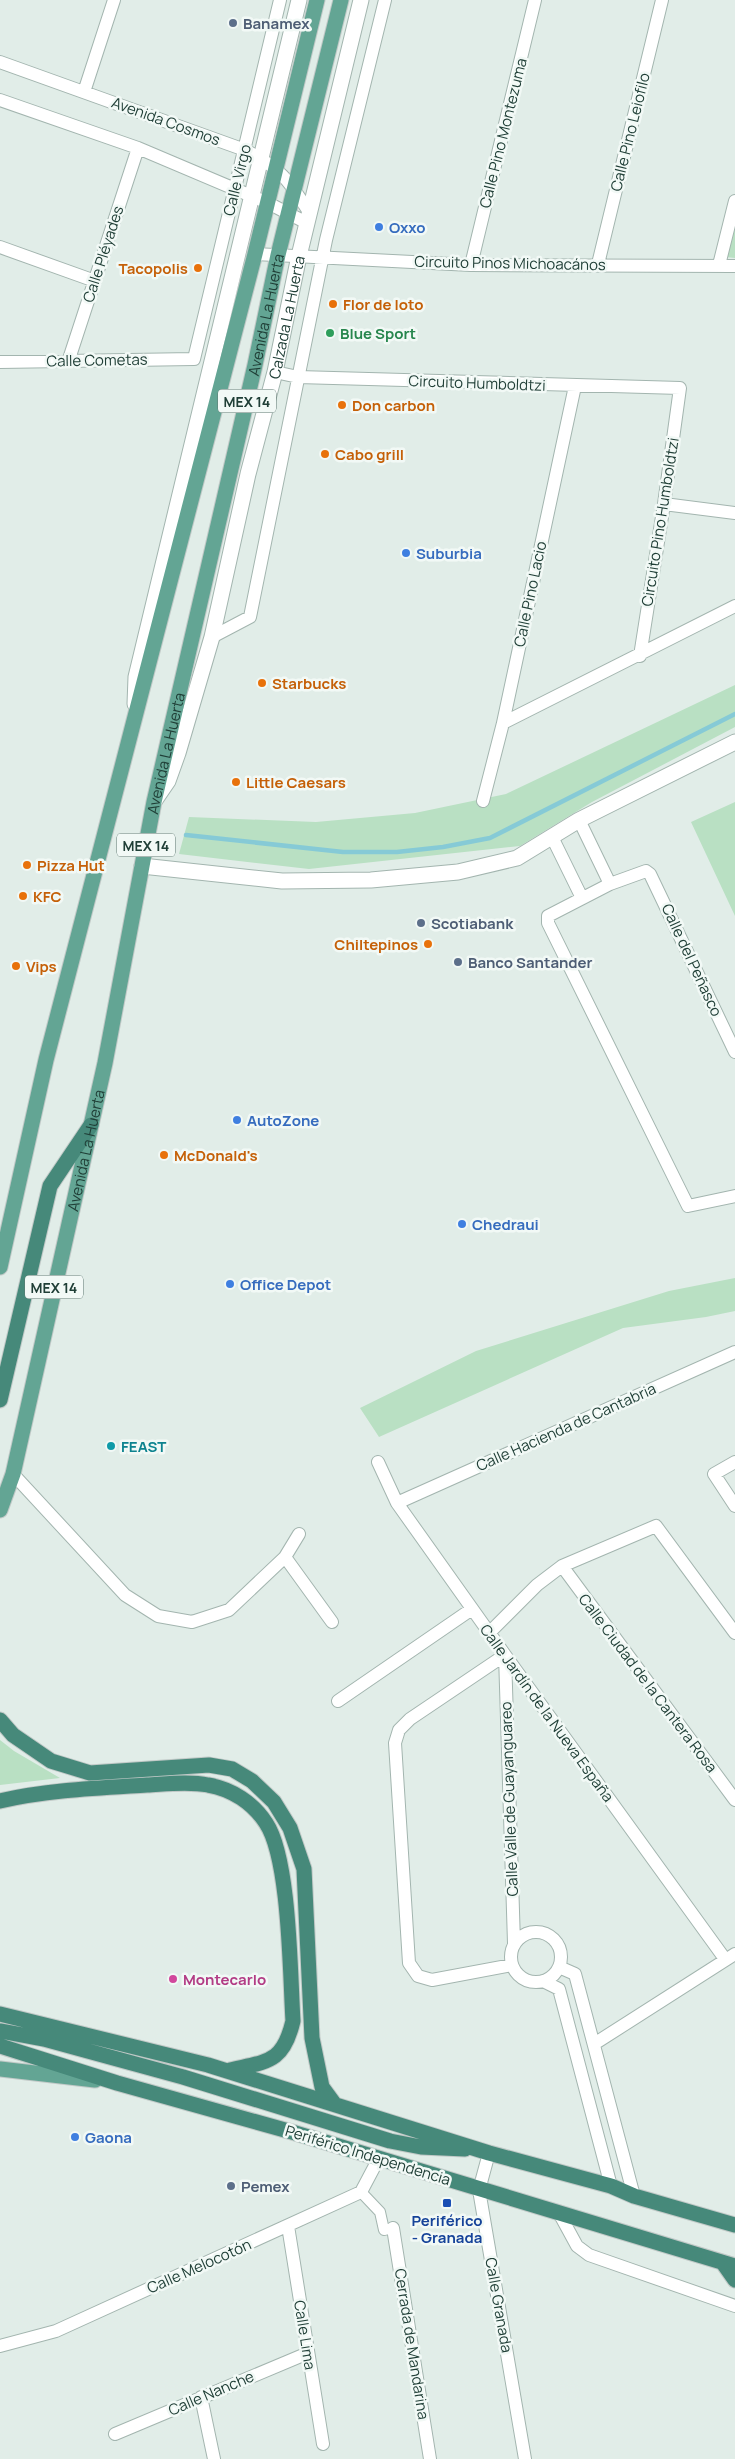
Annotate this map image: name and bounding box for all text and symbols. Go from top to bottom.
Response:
place label: Banamex [243,13,310,34]
marker: Banamex [227,17,239,29]
street label: Calle Pino Montezuma [474,56,532,210]
street label: Calle Pino Leiofilo [605,70,655,193]
street label: Avenida Cosmos [109,92,223,150]
street label: Calle Virgo [218,142,256,218]
street label: Calle Pléyades [77,203,129,305]
place label: Oxxo [389,217,426,238]
marker: Oxxo [373,221,385,233]
street label: Circuito Pinos Michoacános [414,251,606,275]
street label: Avenida La Huerta [242,252,289,378]
street label: Calzada La Huerta [263,254,309,381]
place label: Tacopolis [119,258,188,279]
marker: Tacopolis [192,262,204,274]
place label: Flor de loto [343,294,423,315]
marker: Flor de loto [327,298,339,310]
place label: Blue Sport [340,323,416,344]
marker: Blue Sport [324,327,336,339]
street label: Calle Cometas [46,349,148,371]
street label: Circuito Humboldtzi [408,370,546,396]
road number: MEX 14 [218,390,276,412]
place label: Don carbon [352,395,435,416]
marker: Don carbon [336,399,348,411]
street label: Circuito Pino Humboldtzi [636,436,684,608]
place label: Cabo grill [335,444,404,465]
marker: Cabo grill [319,448,331,460]
street label: Calle Pino Lacio [509,539,551,649]
place label: Suburbia [416,543,482,564]
marker: Suburbia [400,547,412,559]
place label: Starbucks [272,673,346,694]
marker: Starbucks [256,677,268,689]
street label: Avenida La Huerta [141,690,189,816]
place label: Little Caesars [246,772,346,793]
marker: Little Caesars [230,776,242,788]
road number: MEX 14 [117,834,175,856]
place label: Pizza Hut [37,855,105,876]
marker: Pizza Hut [21,859,33,871]
place label: KFC [33,886,62,907]
marker: KFC [17,890,29,902]
street label: Calle del Peñasco [657,900,727,1020]
place label: Scotiabank [431,913,514,934]
marker: Scotiabank [415,917,427,929]
place label: Chiltepinos [334,934,418,955]
marker: Chiltepinos [422,938,434,950]
place label: Banco Santander [468,952,593,973]
place label: Vips [26,956,57,977]
marker: Banco Santander [452,956,464,968]
marker: Vips [10,960,22,972]
street label: Avenida La Huerta [62,1087,109,1213]
place label: AutoZone [247,1110,319,1131]
marker: AutoZone [231,1114,243,1126]
place label: McDonald's [174,1145,258,1166]
marker: McDonald's [158,1149,170,1161]
place label: Chedraui [472,1214,539,1235]
marker: Chedraui [456,1218,468,1230]
place label: Office Depot [240,1274,331,1295]
road number: MEX 14 [25,1275,83,1298]
marker: Office Depot [224,1278,236,1290]
street label: Calle Hacienda de Cantabria [473,1378,659,1476]
place label: FEAST [121,1436,166,1457]
marker: FEAST [105,1440,117,1452]
street label: Calle Ciudad de la Cantera Rosa [574,1589,722,1777]
street label: Calle Jardín de la Nueva España [475,1620,619,1806]
street label: Calle Valle de Guayanguareo [495,1701,523,1897]
place label: Montecarlo [183,1969,266,1990]
marker: Montecarlo [167,1973,179,1985]
street label: Periférico Independencia [283,2120,453,2190]
place label: Gaona [85,2127,132,2148]
marker: Gaona [69,2131,81,2143]
place label: Pemex [241,2176,290,2197]
marker: Pemex [225,2180,237,2192]
marker: Periférico - Granada [441,2197,453,2209]
place label: Periférico - Granada [411,2210,483,2248]
street label: Calle Melocotón [144,2234,255,2298]
street label: Calle Granada [480,2256,518,2354]
street label: Cerrada de Mandarina [390,2267,434,2421]
street label: Calle Lima [289,2299,321,2371]
street label: Calle Nanche [165,2365,257,2420]

